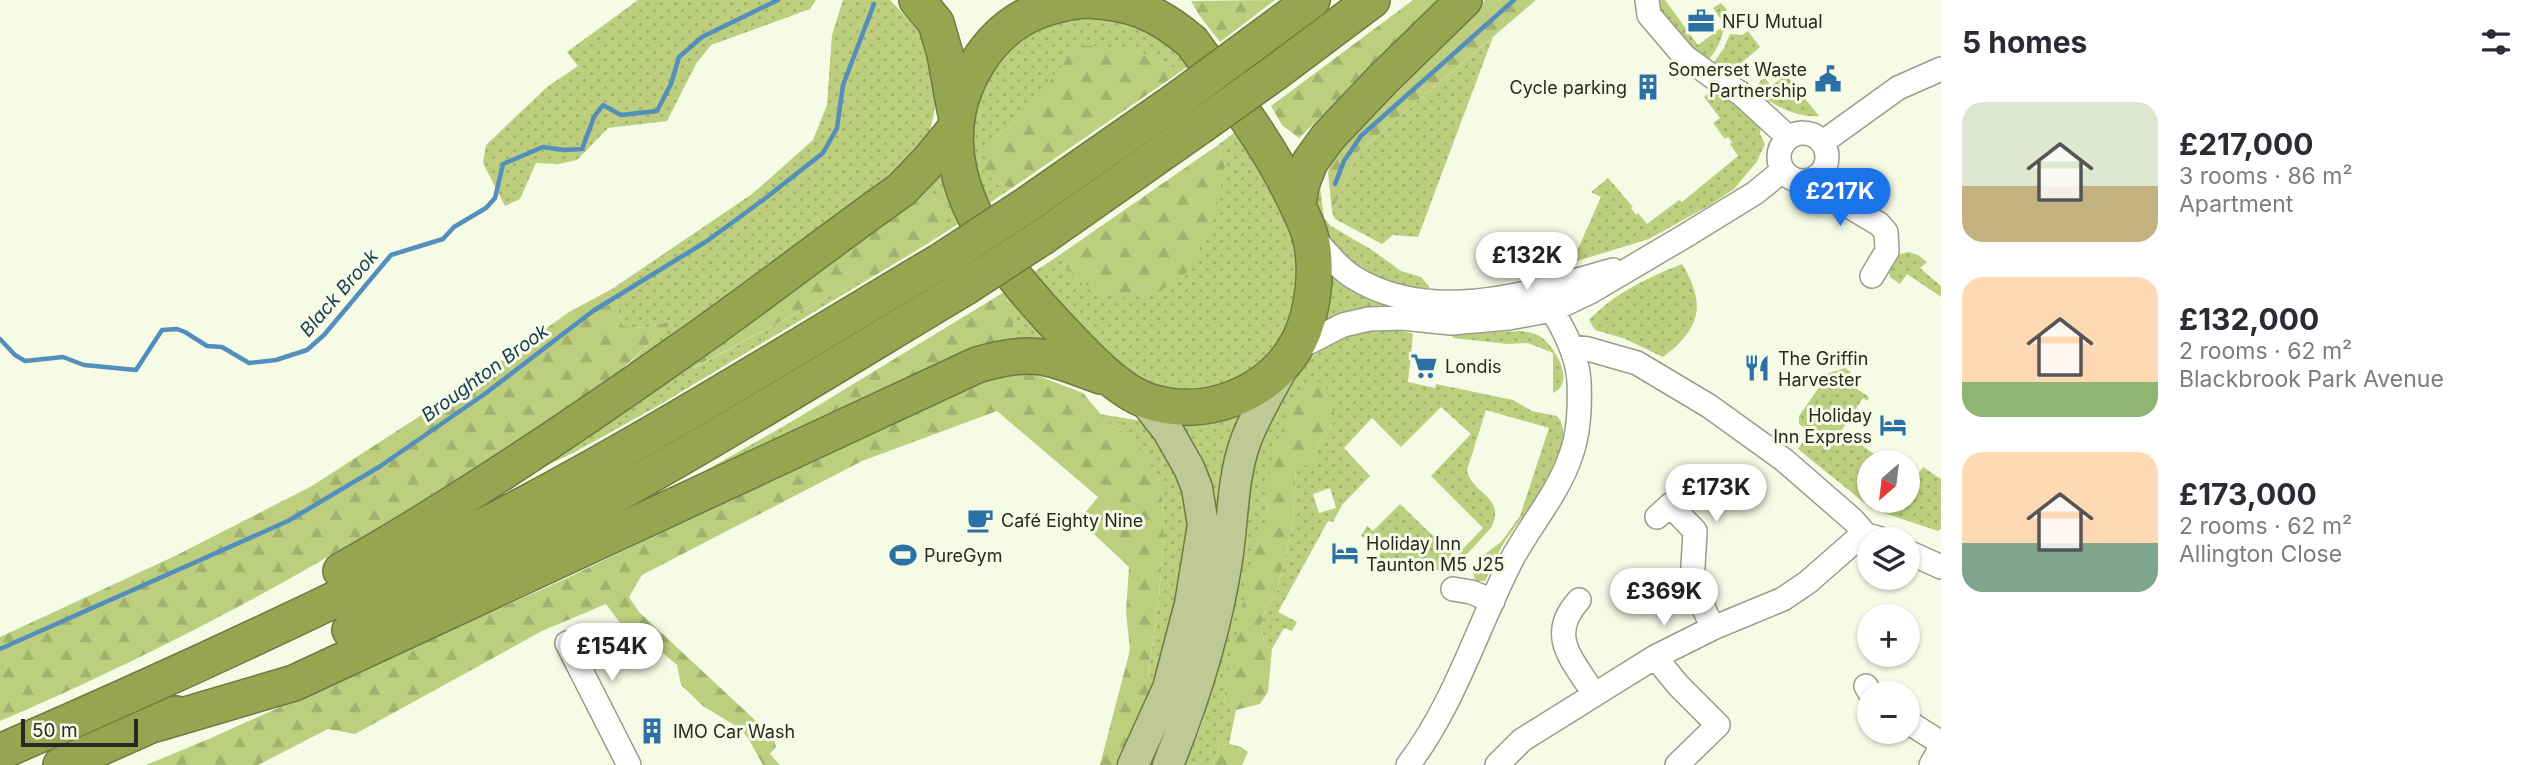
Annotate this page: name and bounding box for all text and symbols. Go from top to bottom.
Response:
office icon: NFU Mutual [1686,6,1716,36]
place label: NFU Mutual [1722,11,1823,32]
icon: filters [2477,23,2515,61]
text: 5 homes [1962,24,2087,60]
place label: Somerset Waste Partnership [1668,59,1807,101]
public building icon: Somerset Waste Partnership [1813,64,1843,94]
building icon: Cycle parking [1633,72,1663,102]
place label: Cycle parking [1510,77,1627,98]
text: £217,000 [2179,126,2314,162]
icon: home [2018,130,2102,214]
text: 3 rooms · 86 m² [2179,162,2353,190]
pin: £217K [1791,168,1889,228]
text: £217K [1805,177,1875,205]
text: Apartment [2179,190,2293,218]
pin: £132K [1478,232,1576,292]
text: £132K [1492,241,1562,269]
water label: Black Brook [295,244,383,341]
text: £132,000 [2179,301,2319,337]
icon: home [2018,305,2102,389]
water label: Broughton Brook [417,319,553,427]
text: 2 rooms · 62 m² [2179,337,2352,365]
place label: The Griffin Harvester [1778,348,1868,390]
supermarket icon: Londis [1409,351,1439,381]
restaurant icon: The Griffin Harvester [1742,353,1772,383]
place label: Londis [1445,356,1502,377]
text: Blackbrook Park Avenue [2179,365,2444,393]
place label: Holiday Inn Express [1773,405,1872,447]
hotel icon: Holiday Inn Express [1878,410,1908,440]
north arrow [1857,450,1920,513]
map controls [1857,450,1920,744]
pin: £173K [1667,464,1765,524]
text: £173K [1682,473,1751,501]
text: £173,000 [2179,476,2317,512]
icon: home [2018,480,2102,564]
cafe icon: Café Eighty Nine [965,505,995,535]
place label: Café Eighty Nine [1001,510,1143,531]
text: 2 rooms · 62 m² [2179,512,2352,540]
button: layers [1857,527,1920,590]
place label: Holiday Inn Taunton M5 J25 [1366,533,1504,575]
hotel icon: Holiday Inn Taunton M5 J25 [1330,538,1360,568]
sports icon: PureGym [888,540,918,570]
text: Allington Close [2179,540,2342,568]
place label: PureGym [924,545,1002,566]
pin: £369K [1615,568,1713,628]
text: £369K [1626,577,1702,605]
button: + [1857,604,1920,667]
pin: £154K [563,624,661,683]
text: £154K [576,632,648,660]
button: − [1857,681,1920,744]
scale bar [21,716,138,748]
building icon: IMO Car Wash [637,716,667,746]
text: 50 m [32,719,78,742]
place label: IMO Car Wash [673,721,795,742]

